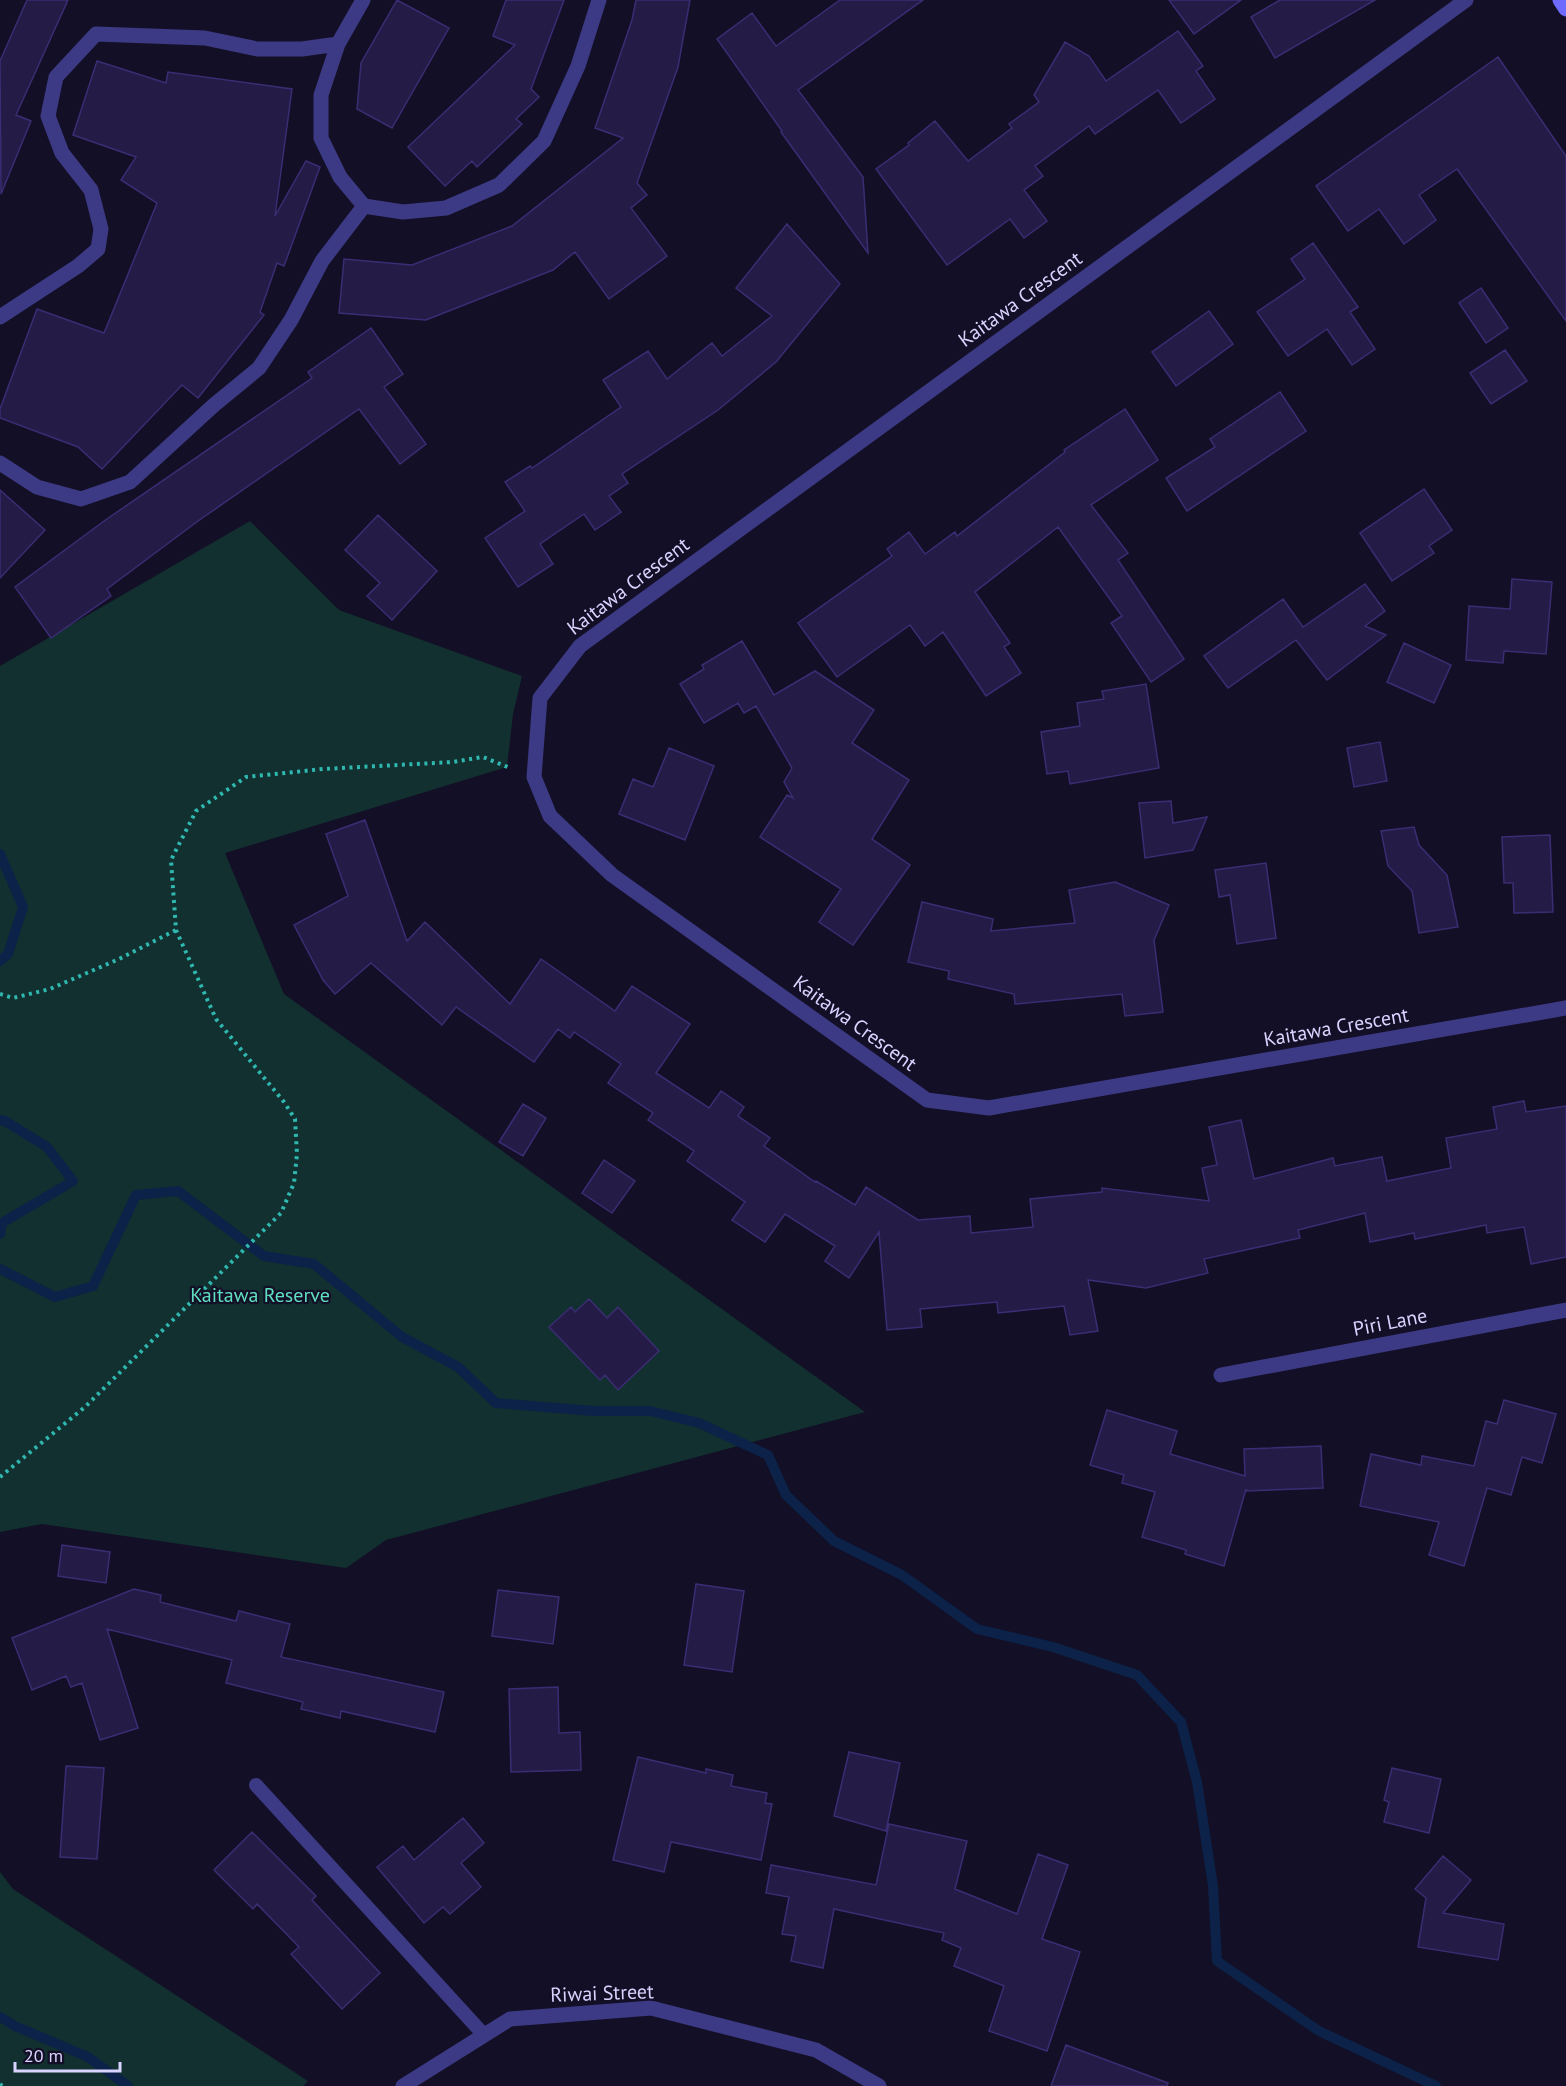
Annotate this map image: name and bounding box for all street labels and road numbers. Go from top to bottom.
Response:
street label: Kaitawa Crescent [953,245,1087,353]
street label: Kaitawa Crescent [562,531,694,640]
street label: Kaitawa Crescent [788,969,922,1077]
street label: Kaitawa Crescent [1262,1001,1411,1053]
street label: Piri Lane [1351,1302,1429,1342]
street label: Riwai Street [550,1978,654,2008]

